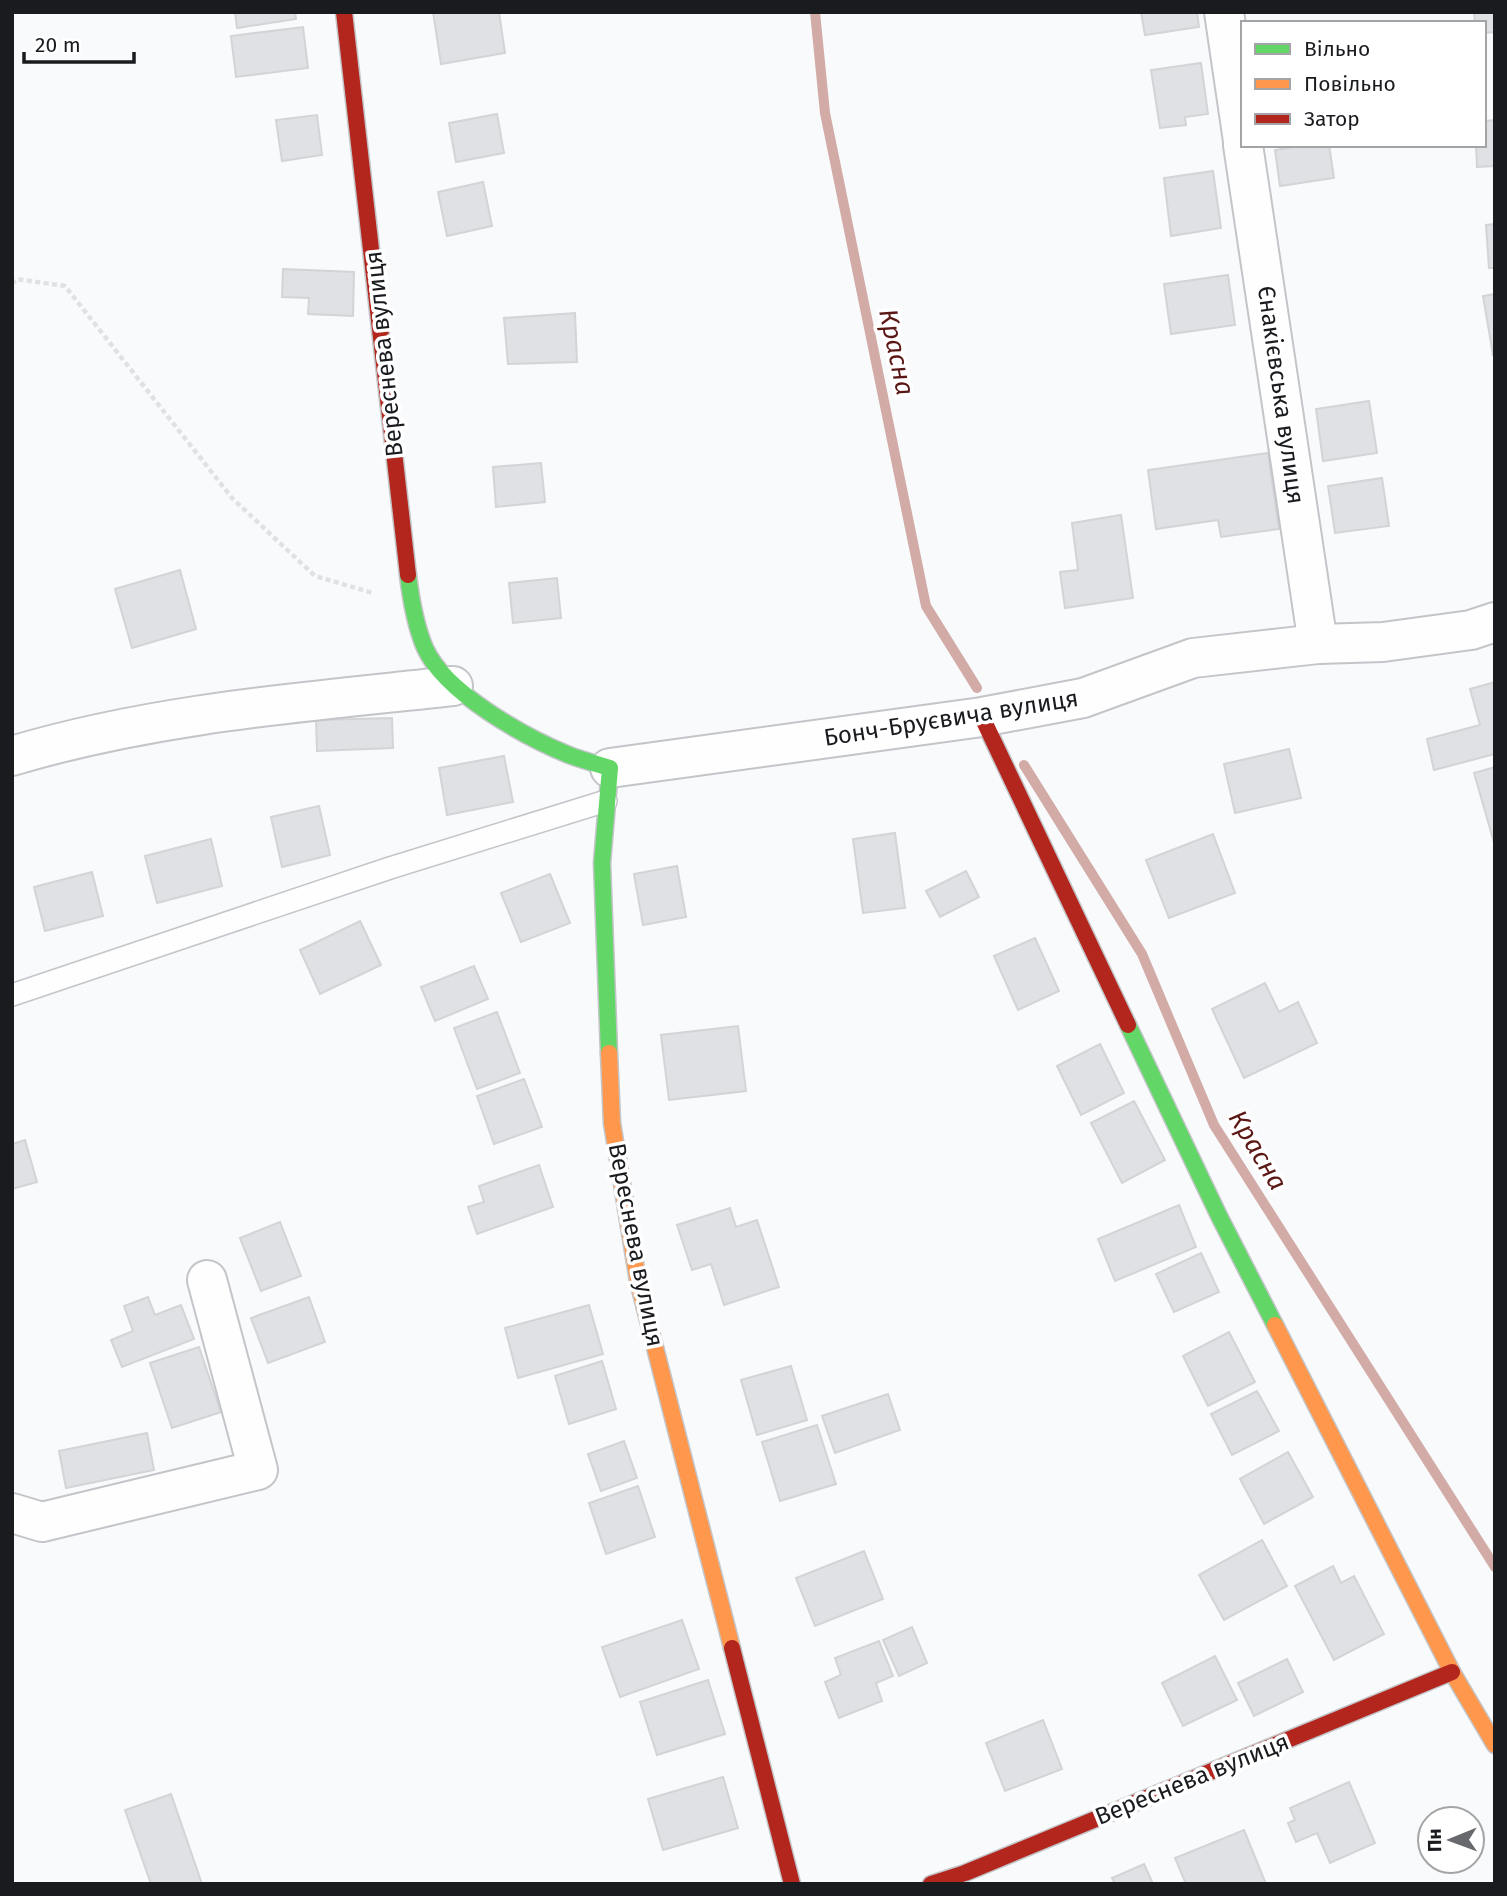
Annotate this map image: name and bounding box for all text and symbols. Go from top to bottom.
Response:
scale bar [24,21,135,65]
legend [1241,21,1486,147]
text: 20 m [35,32,81,58]
text: Вільно [1304,36,1370,62]
text: Повільно [1304,71,1396,97]
text: Затор [1304,106,1360,132]
street label: Вереснева вулиця [359,250,409,458]
street label: Єнакієвська вулиця [1252,284,1310,506]
water label: Красна [872,306,921,398]
street label: Бонч-Бруєвича вулиця [822,684,1080,752]
water label: Красна [1222,1105,1293,1196]
street label: Вереснева вулиця [603,1141,669,1349]
street label: Вереснева вулиця [1091,1727,1293,1831]
north arrow [1416,1805,1486,1875]
text: Пн [1423,1828,1446,1852]

